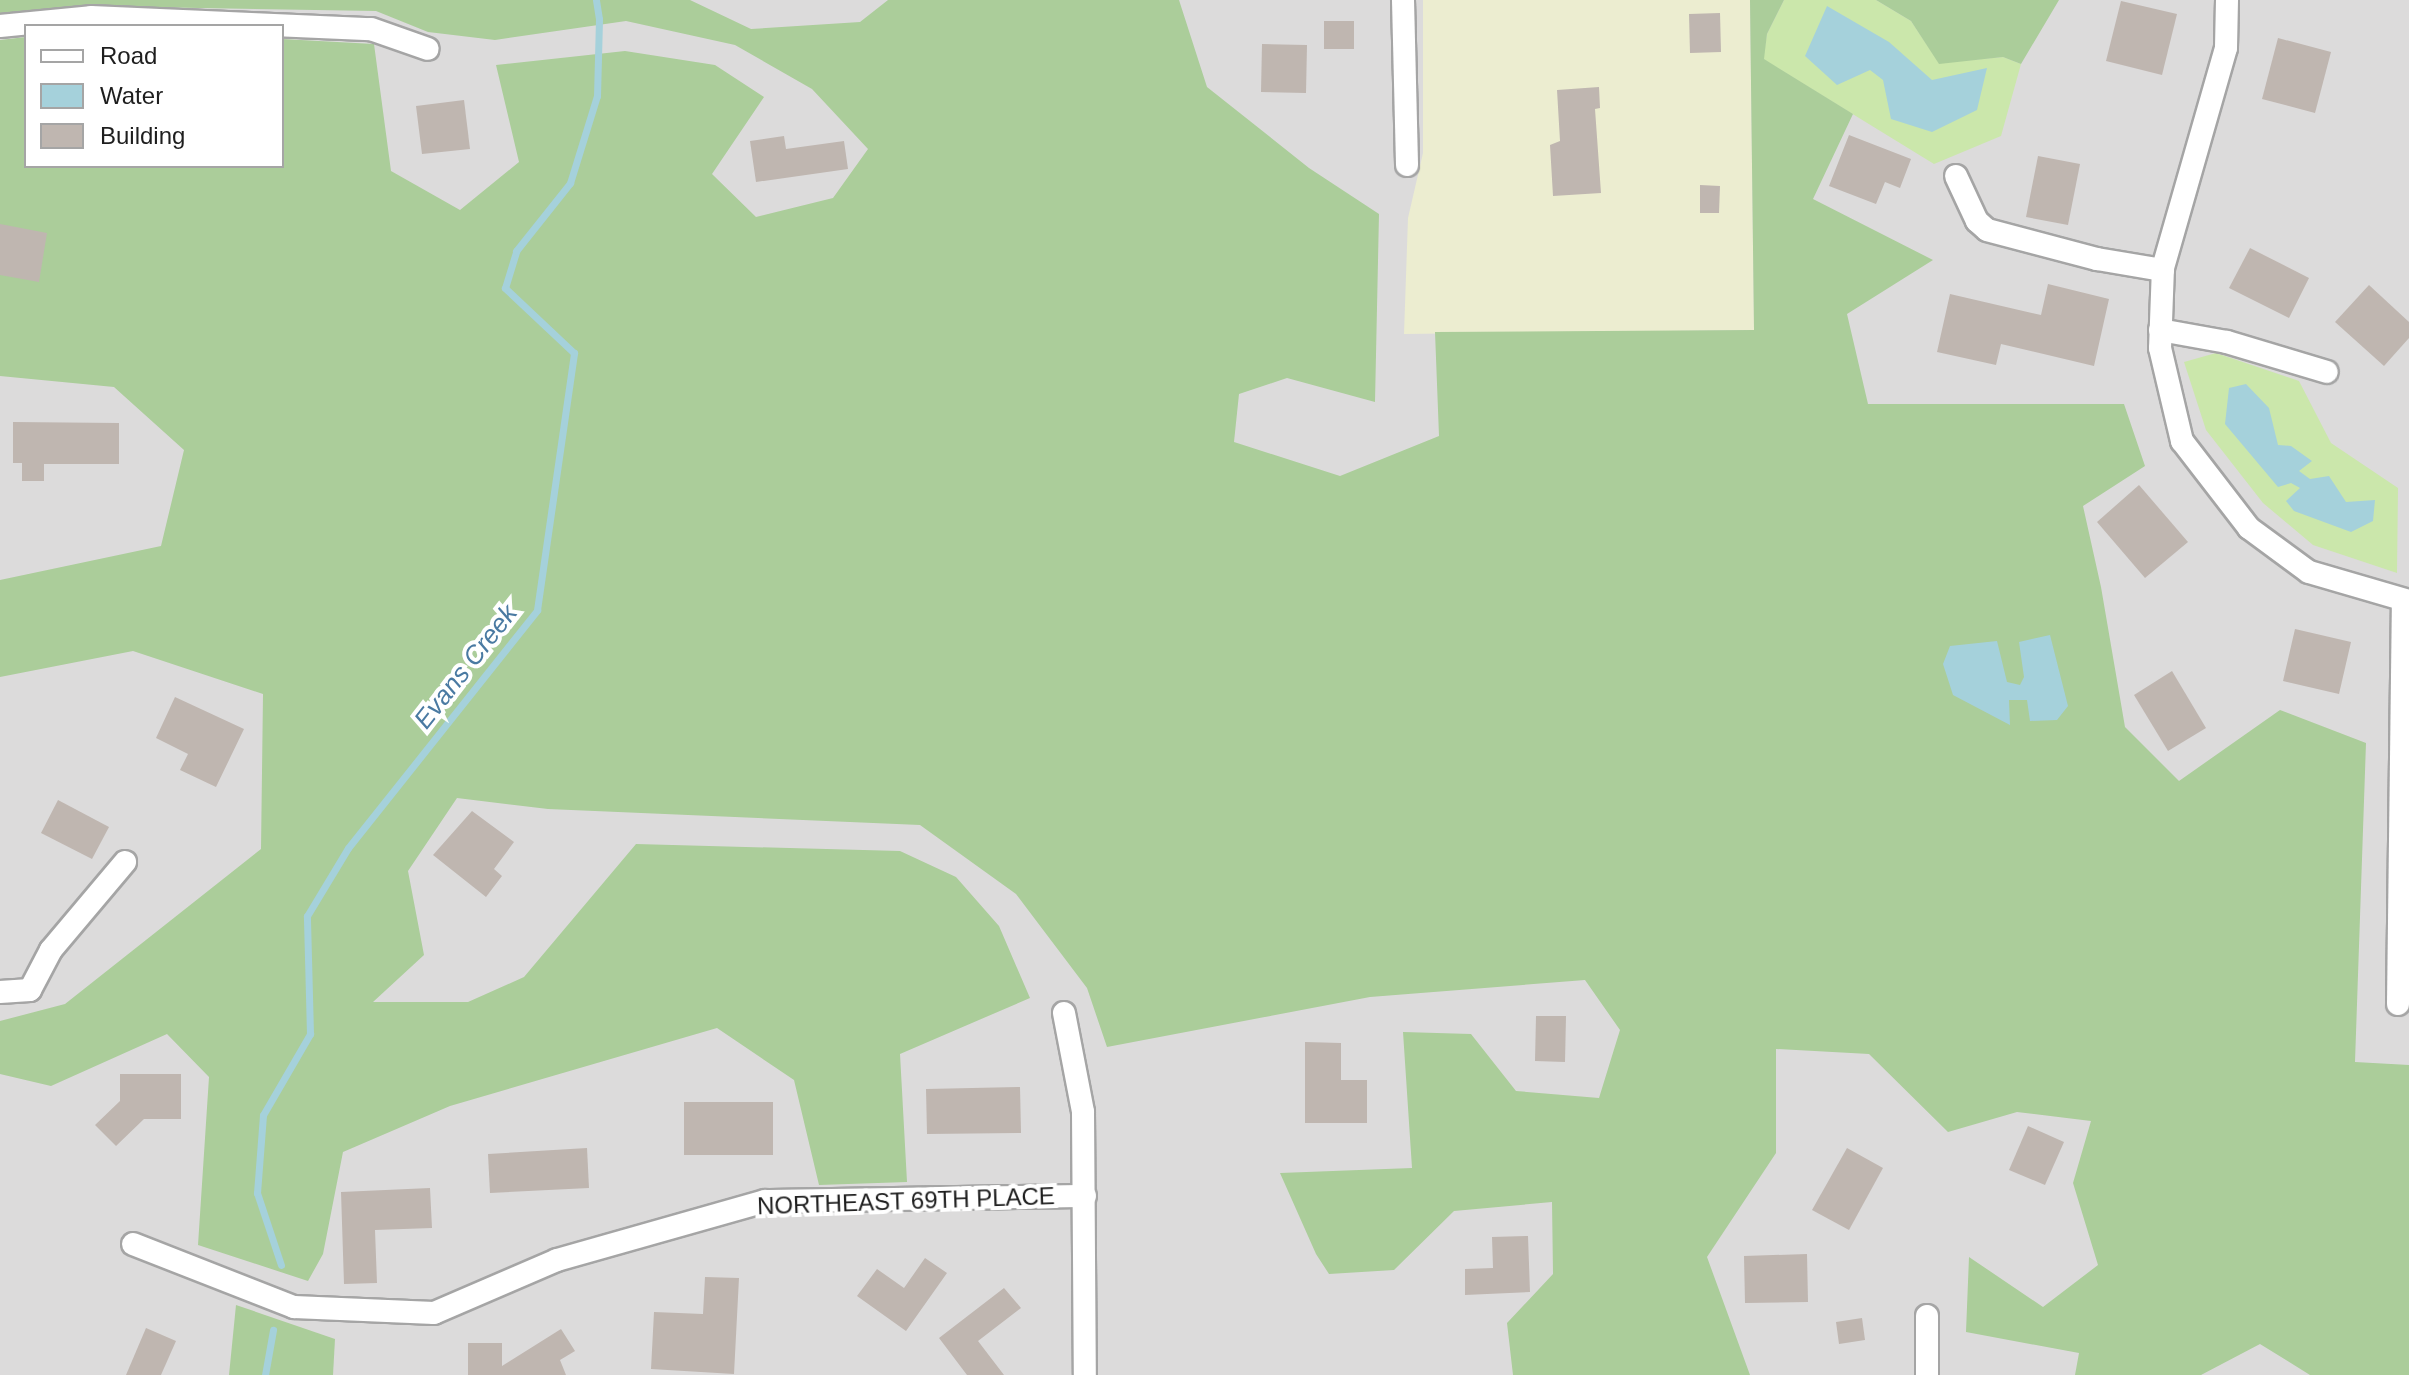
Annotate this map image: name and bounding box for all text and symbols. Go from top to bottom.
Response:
legend [24,24,284,168]
text: Road [100,42,157,69]
text: Water [100,82,163,109]
text: Building [100,122,185,149]
water label: Evans Creek [408,599,524,735]
street label: NORTHEAST 69TH PLACE [756,1181,1056,1221]

